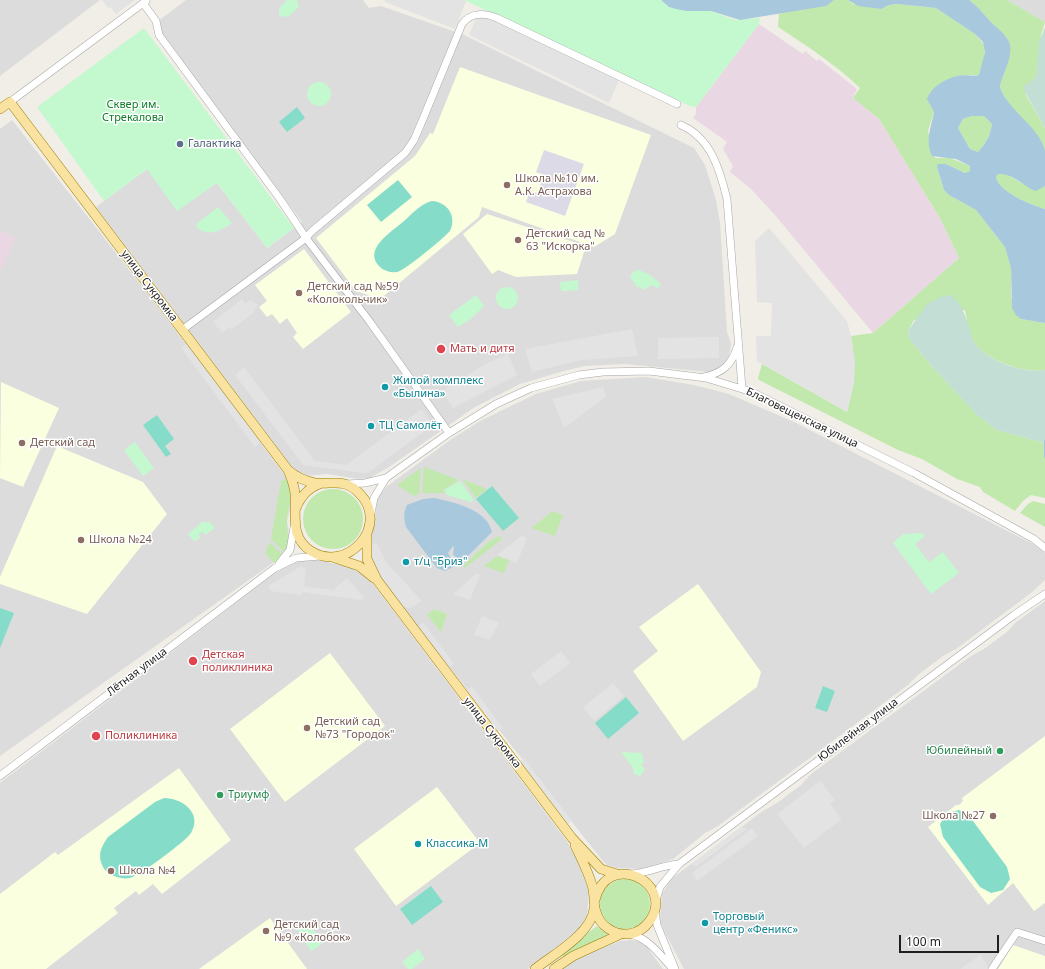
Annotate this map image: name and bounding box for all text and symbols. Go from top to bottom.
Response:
park label: Сквер им. Стрекалова [102,98,164,124]
place label: Галактика [188,137,241,151]
marker: Галактика [175,139,185,149]
place label: Школа №10 им. А.К. Астрахова [515,172,599,198]
marker: Школа №10 им. А.К. Астрахова [502,180,512,190]
place label: Детский сад № 63 "Искорка" [526,227,605,253]
marker: Детский сад № 63 "Искорка" [513,235,523,245]
street label: улица Сукромка [118,248,180,324]
place label: Детский сад №59 «Колокольчик» [307,280,399,306]
marker: Детский сад №59 «Колокольчик» [294,288,304,298]
place label: Мать и дитя [450,342,515,356]
marker: Мать и дитя [435,343,447,355]
place label: Жилой комплекс «Былина» [393,374,483,400]
marker: Жилой комплекс «Былина» [380,382,390,392]
street label: Благовещенская улица [744,385,860,451]
place label: ТЦ Самолёт [379,419,442,433]
marker: ТЦ Самолёт [366,421,376,431]
place label: Детский сад [30,436,95,450]
marker: Детский сад [17,438,27,448]
place label: Школа №24 [89,533,152,547]
marker: Школа №24 [76,535,86,545]
place label: т/ц "Бриз" [414,555,467,569]
marker: т/ц "Бриз" [401,557,411,567]
street label: Лётная улица [104,645,170,699]
place label: Детская поликлиника [202,648,273,674]
marker: Детская поликлиника [187,655,199,667]
street label: улица Сукромка [460,695,524,771]
street label: Юбилейная улица [815,696,901,764]
place label: Детский сад №73 "Городок" [315,715,394,741]
marker: Детский сад №73 "Городок" [302,723,312,733]
place label: Поликлиника [105,729,177,743]
marker: Поликлиника [90,730,102,742]
place label: Юбилейный [926,744,992,758]
marker: Юбилейный [995,746,1005,756]
place label: Триумф [228,788,269,802]
marker: Триумф [215,790,225,800]
place label: Школа №27 [922,809,985,823]
marker: Школа №27 [988,811,998,821]
place label: Классика-М [426,837,488,851]
marker: Классика-М [413,839,423,849]
place label: Школа №4 [119,864,175,878]
marker: Школа №4 [106,866,116,876]
place label: Торговый центр «Феникс» [713,910,798,936]
place label: Детский сад №9 «Колобок» [274,918,351,944]
marker: Торговый центр «Феникс» [700,918,710,928]
marker: Детский сад №9 «Колобок» [261,926,271,936]
scale bar [901,927,1001,953]
text: 100 m [906,933,941,950]

